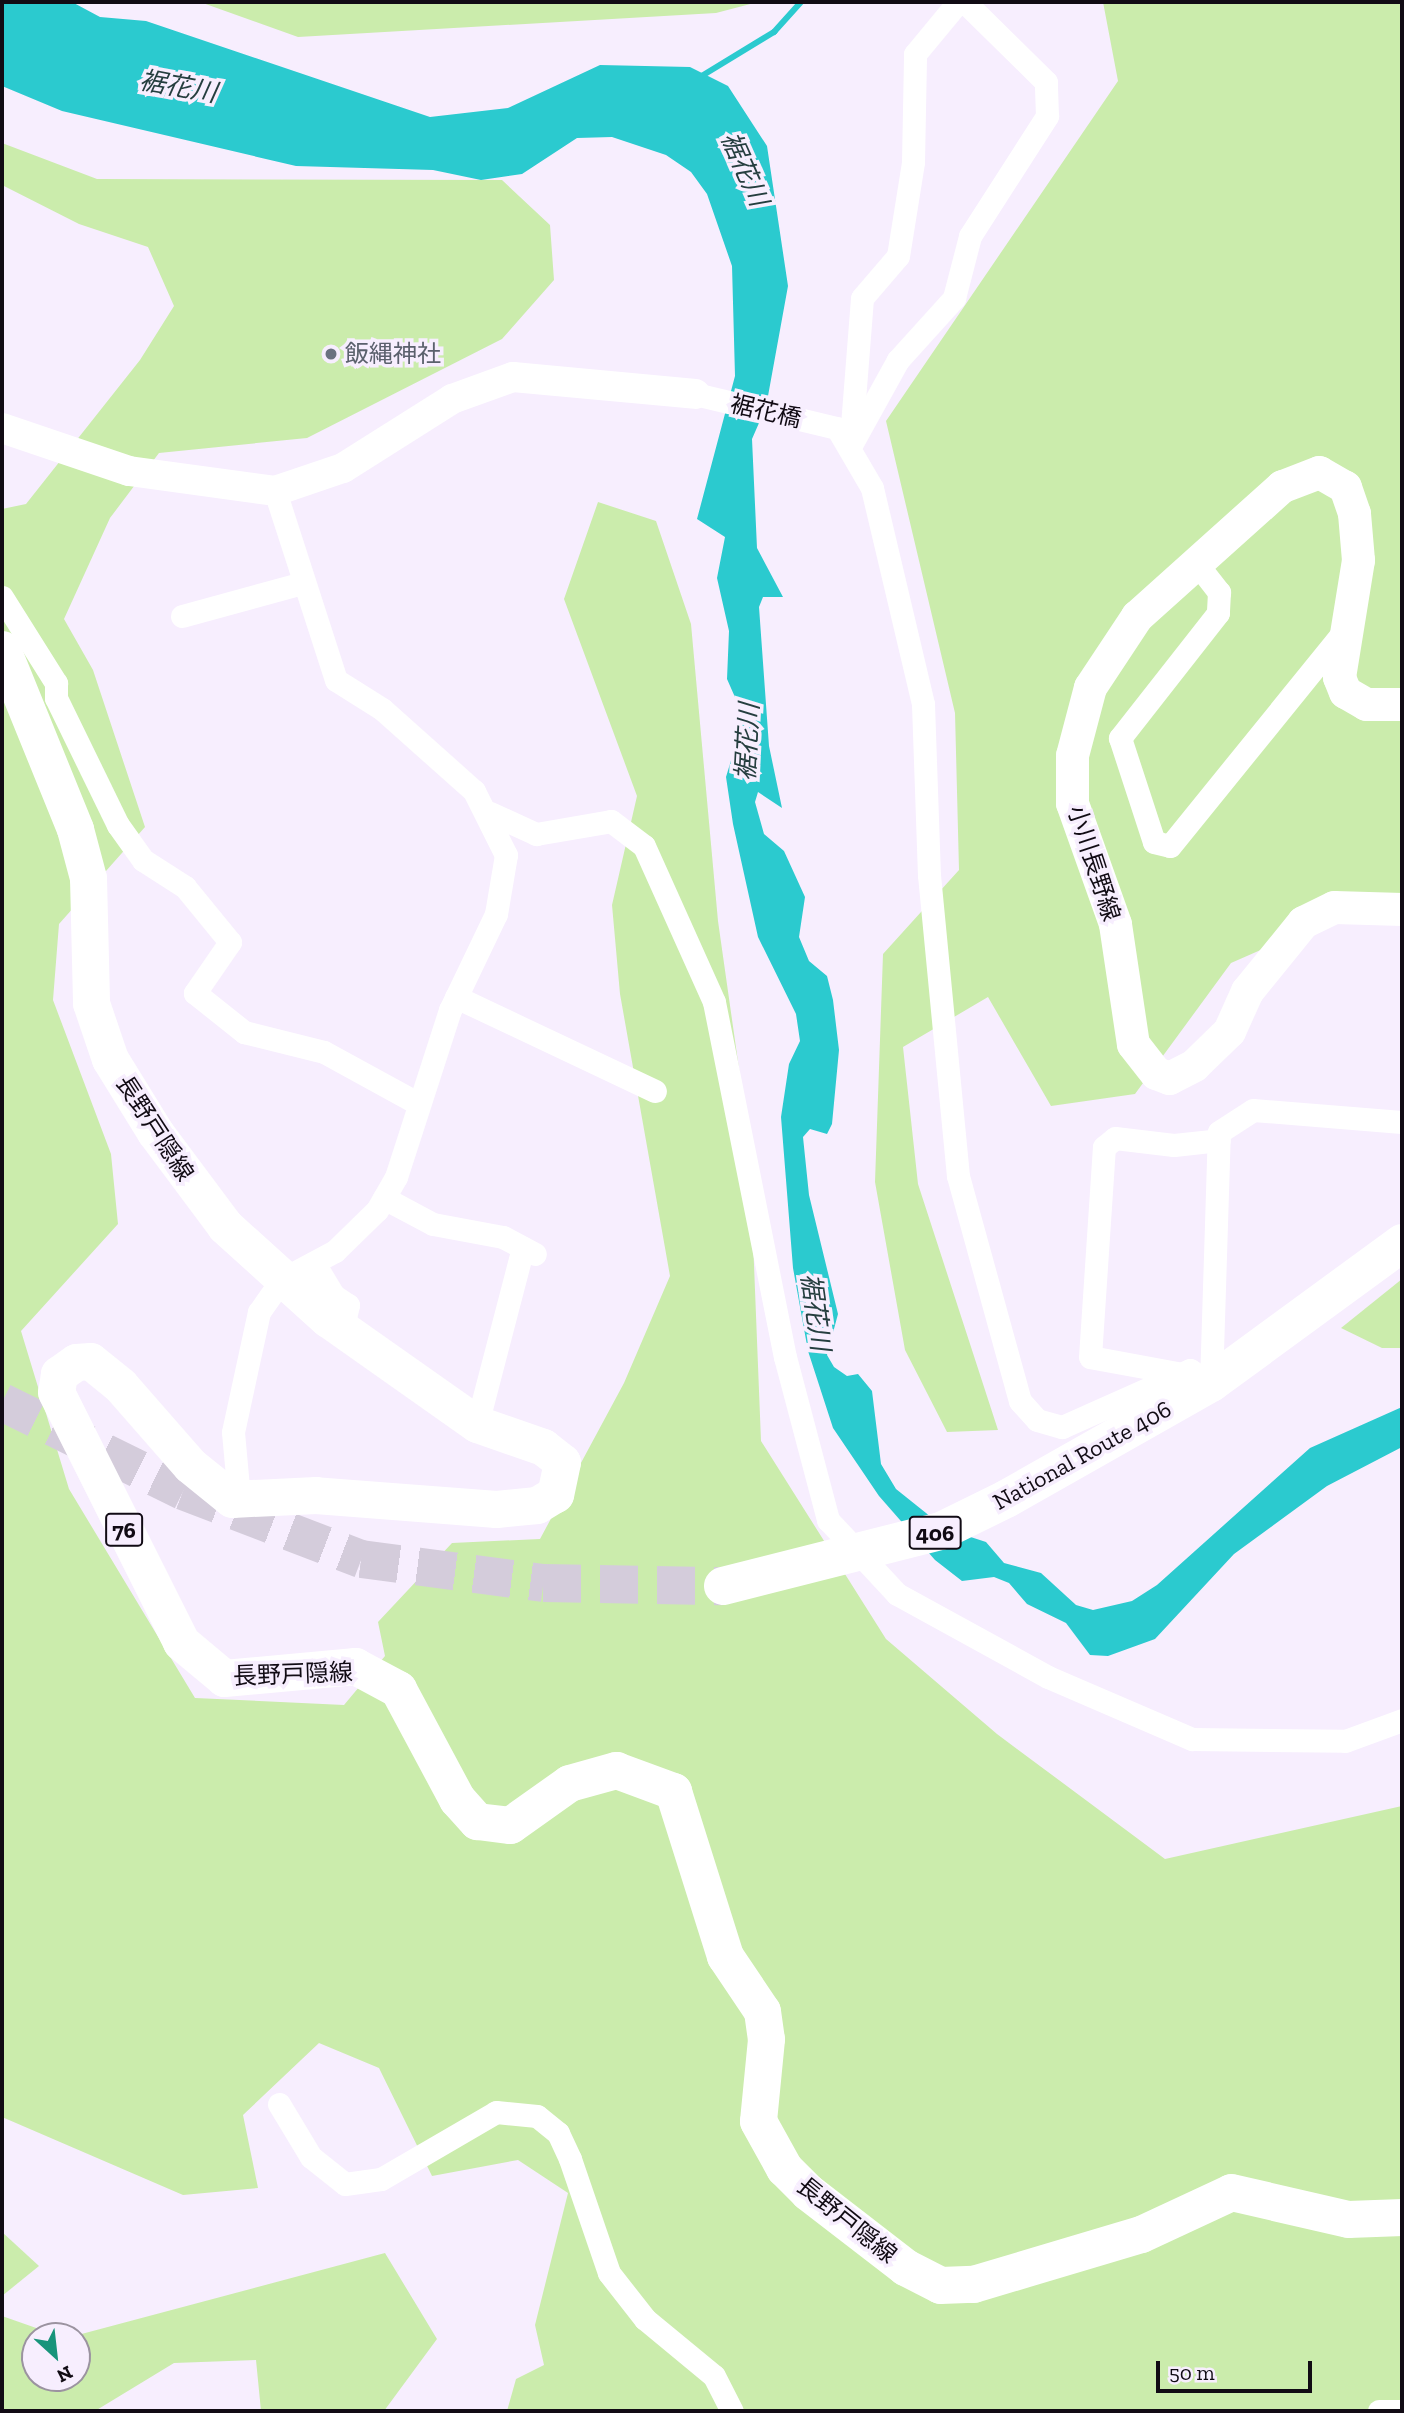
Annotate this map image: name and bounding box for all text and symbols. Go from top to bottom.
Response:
water label: 裾花川 [137,65,219,109]
water label: 裾花川 [714,127,774,211]
place label: 飯縄神社 [345,340,441,368]
marker: 飯縄神社 [323,346,339,362]
street label: 裾花橋 [728,389,804,433]
water label: 裾花川 [730,702,766,782]
street label: 小川長野線 [1062,801,1126,925]
street label: 長野戸隠線 [110,1070,200,1186]
water label: 裾花川 [794,1271,836,1353]
street label: National Route 406 [988,1394,1176,1516]
road number: 76 [105,1511,143,1550]
road number: 406 [907,1514,963,1552]
street label: 長野戸隠線 [233,1658,353,1690]
street label: 長野戸隠線 [791,2171,903,2269]
north arrow [21,2322,91,2392]
scale bar [1159,2346,1315,2390]
text: 50 m [1169,2360,1215,2385]
text: N [53,2361,77,2388]

